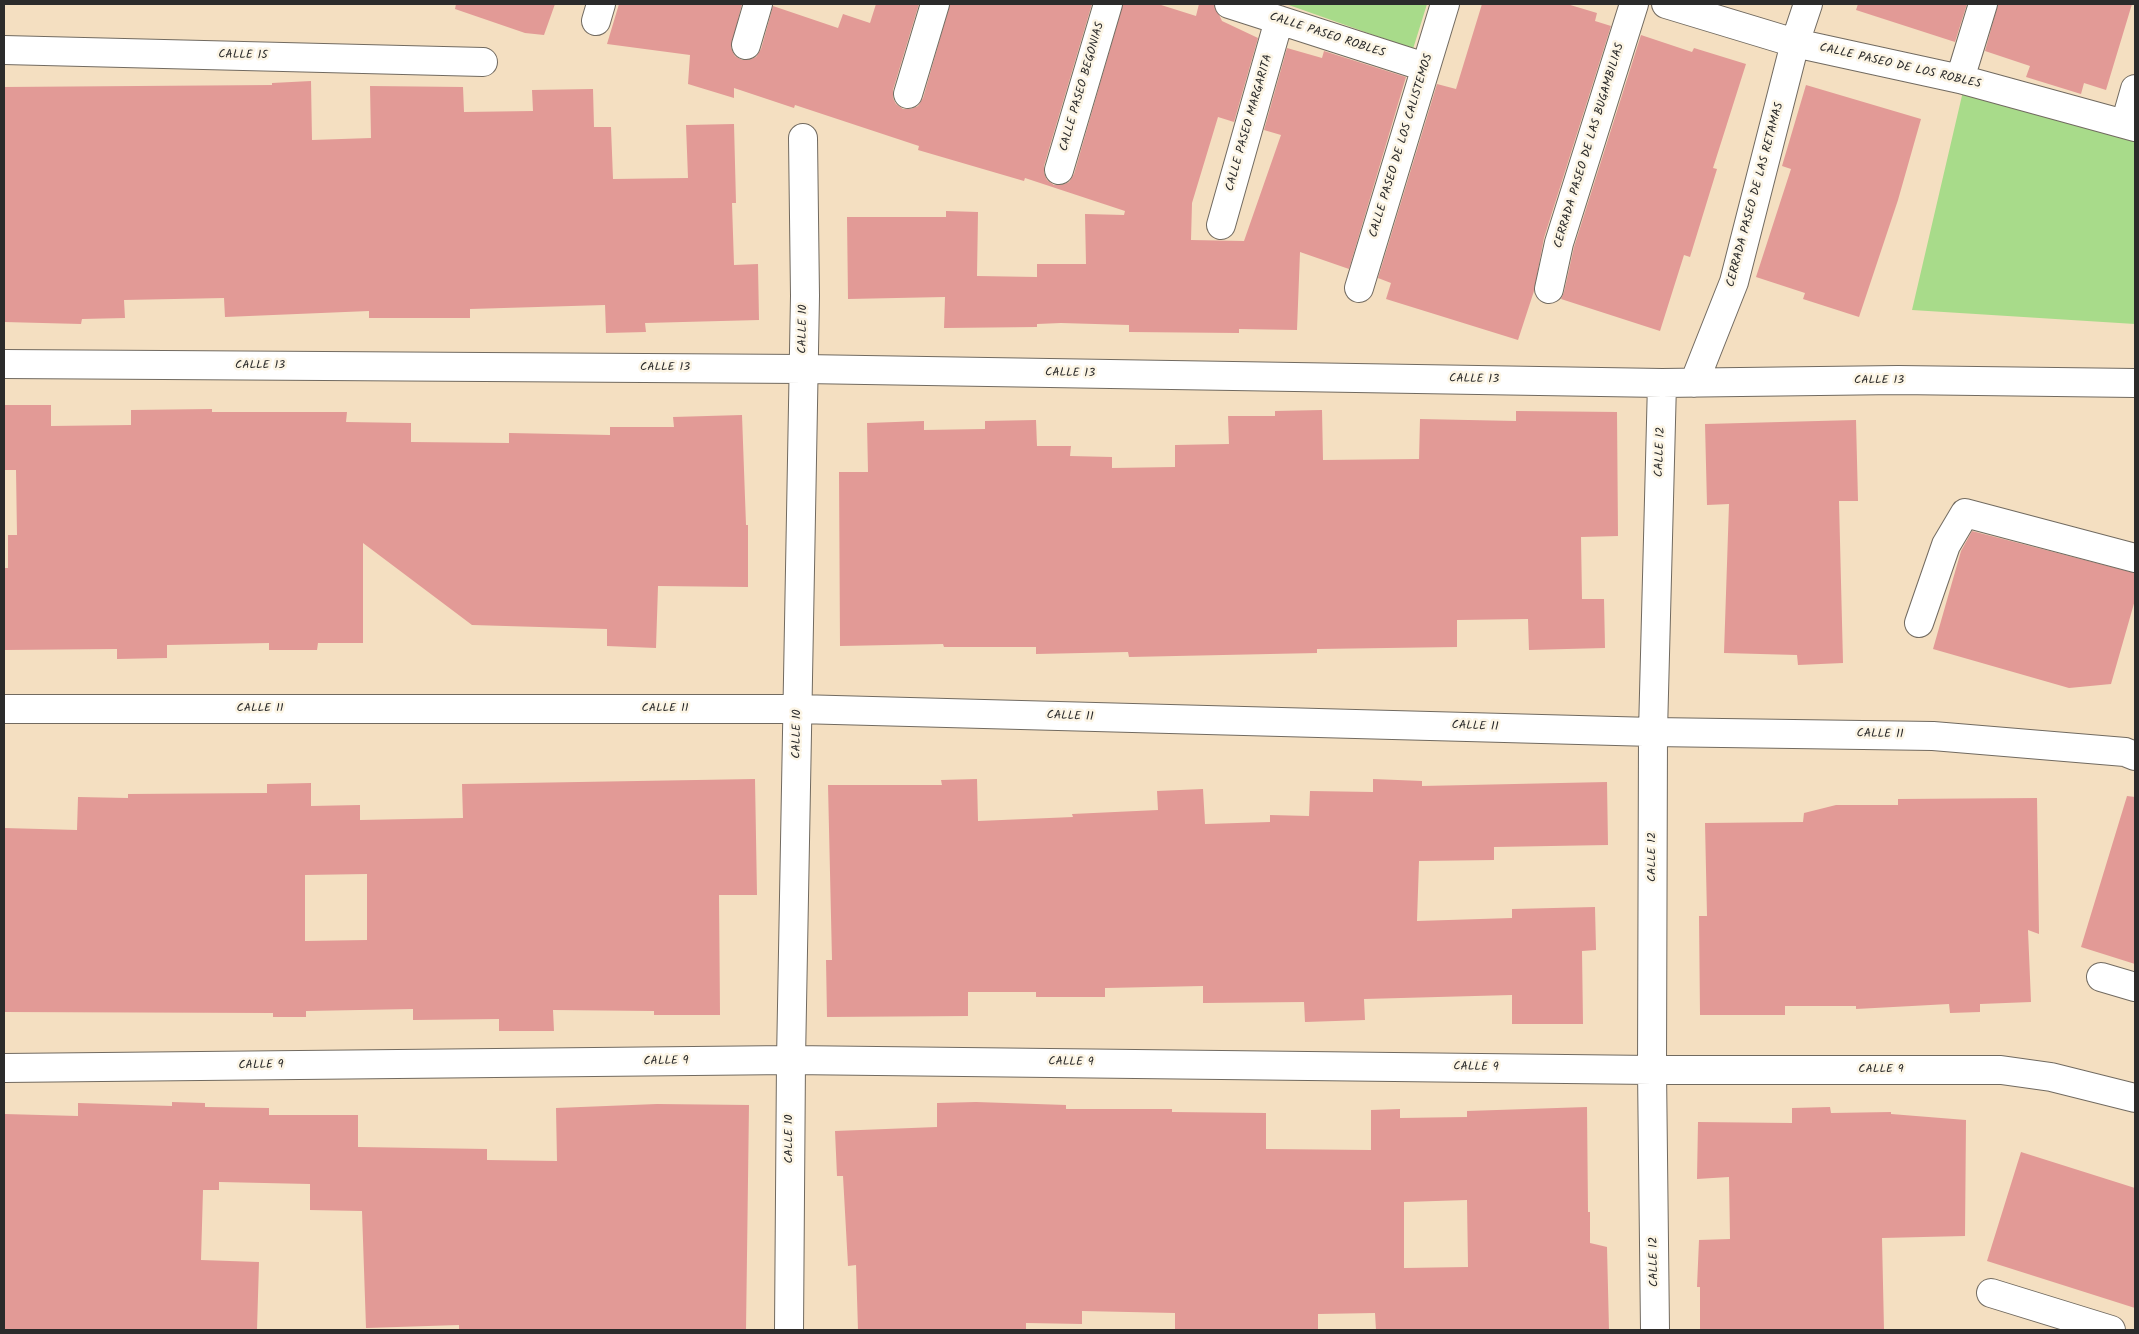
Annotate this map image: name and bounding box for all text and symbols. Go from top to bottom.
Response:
street label: CALLE PASEO ROBLES [1267,10,1387,62]
street label: CALLE PASEO BEGONIAS [1058,21,1108,153]
street label: CALLE PASEO DE LOS ROBLES [1818,41,1982,93]
street label: CERRADA PASEO DE LAS BUGAMBILIAS [1552,42,1628,250]
street label: CALLE 15 [218,48,268,64]
street label: CALLE PASEO DE LOS CALISTEMOS [1367,52,1437,240]
street label: CALLE PASEO MARGARITA [1224,53,1276,193]
street label: CERRADA PASEO DE LAS RETAMAS [1724,101,1788,289]
street label: CALLE 10 [796,304,812,354]
street label: CALLE 13 [235,359,285,373]
street label: CALLE 13 [640,361,690,375]
street label: CALLE 13 [1045,366,1095,382]
street label: CALLE 13 [1449,372,1499,388]
street label: CALLE 13 [1854,374,1904,388]
street label: CALLE 12 [1653,427,1669,477]
street label: CALLE 11 [237,702,283,716]
street label: CALLE 11 [642,702,688,716]
street label: CALLE 10 [790,709,806,759]
street label: CALLE 11 [1046,709,1094,725]
street label: CALLE 11 [1451,719,1499,735]
street label: CALLE 11 [1856,727,1904,743]
street label: CALLE 12 [1646,832,1660,882]
street label: CALLE 9 [643,1054,689,1070]
street label: CALLE 9 [1048,1055,1094,1071]
street label: CALLE 9 [238,1058,284,1074]
street label: CALLE 9 [1453,1060,1499,1076]
street label: CALLE 9 [1858,1063,1904,1077]
street label: CALLE 10 [783,1114,797,1164]
street label: CALLE 12 [1647,1237,1663,1287]

